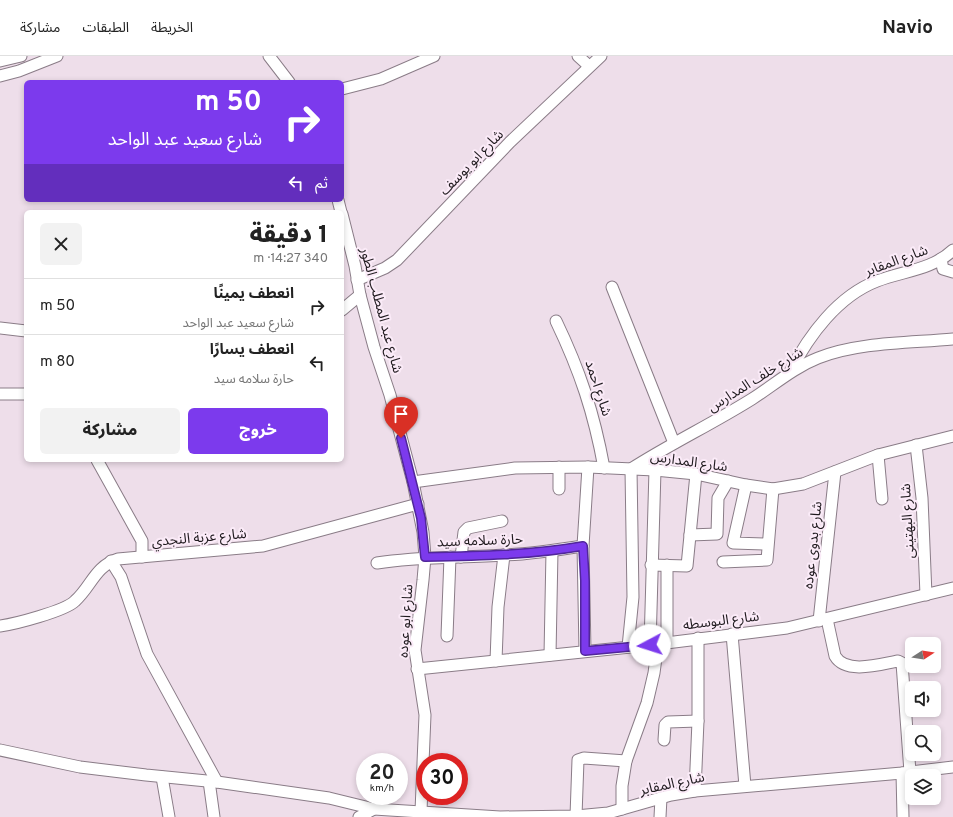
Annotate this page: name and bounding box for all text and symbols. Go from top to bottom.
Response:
text: Navio [882,16,933,40]
text: مشاركة [20,20,60,37]
text: الطبقات [82,20,129,37]
text: الخريطة [151,20,193,37]
text: 50 m [195,85,262,121]
icon: right [276,96,328,148]
street label: شارع ابو يوسف [437,127,508,200]
text: شارع سعيد عبد الواحد [108,129,262,152]
icon: left [285,172,307,194]
text: ثم [315,175,328,194]
text: 1 دقيقة [249,221,328,251]
button: close [40,223,82,265]
street label: شارع المقابر [862,242,931,282]
street label: شارع عبد المطلب الطور [354,245,406,375]
text: 340 m · 14:27 [253,251,328,267]
text: انعطف يمينًا [214,285,294,304]
icon: right [306,296,328,318]
text: 50 m [40,297,75,316]
text: شارع سعيد عبد الواحد [183,316,294,332]
text: انعطف يسارًا [210,341,294,360]
street label: شارع خلف المدارس [705,344,807,417]
icon: left [306,352,328,374]
text: 80 m [40,353,75,372]
street label: شارع احمد [580,358,615,419]
text: حارة سلامه سيد [214,372,294,388]
pin [384,397,418,438]
icon: arrive [390,403,412,425]
button: مشاركة [40,408,180,454]
button: خروج [188,408,328,454]
street label: شارع المدارس [649,449,729,477]
street label: شارع البهتينى [898,483,920,559]
street label: شارع بدوى عوده [800,501,828,590]
street label: شارع عزبة النجدي [151,526,248,552]
street label: حارة سلامه سيد [437,531,523,552]
street label: شارع ابو عوده [395,584,419,658]
street label: شارع البوسطه [682,608,760,636]
position arrow [629,624,671,666]
north arrow [905,637,941,673]
map controls [905,637,941,805]
button: sound [905,681,941,717]
button: search [905,725,941,761]
speed limit sign: 30 [416,753,468,805]
text: 20 [369,761,395,787]
street label: شارع المقابر [637,769,707,801]
button: layers [905,769,941,805]
text: km/h [370,782,394,795]

